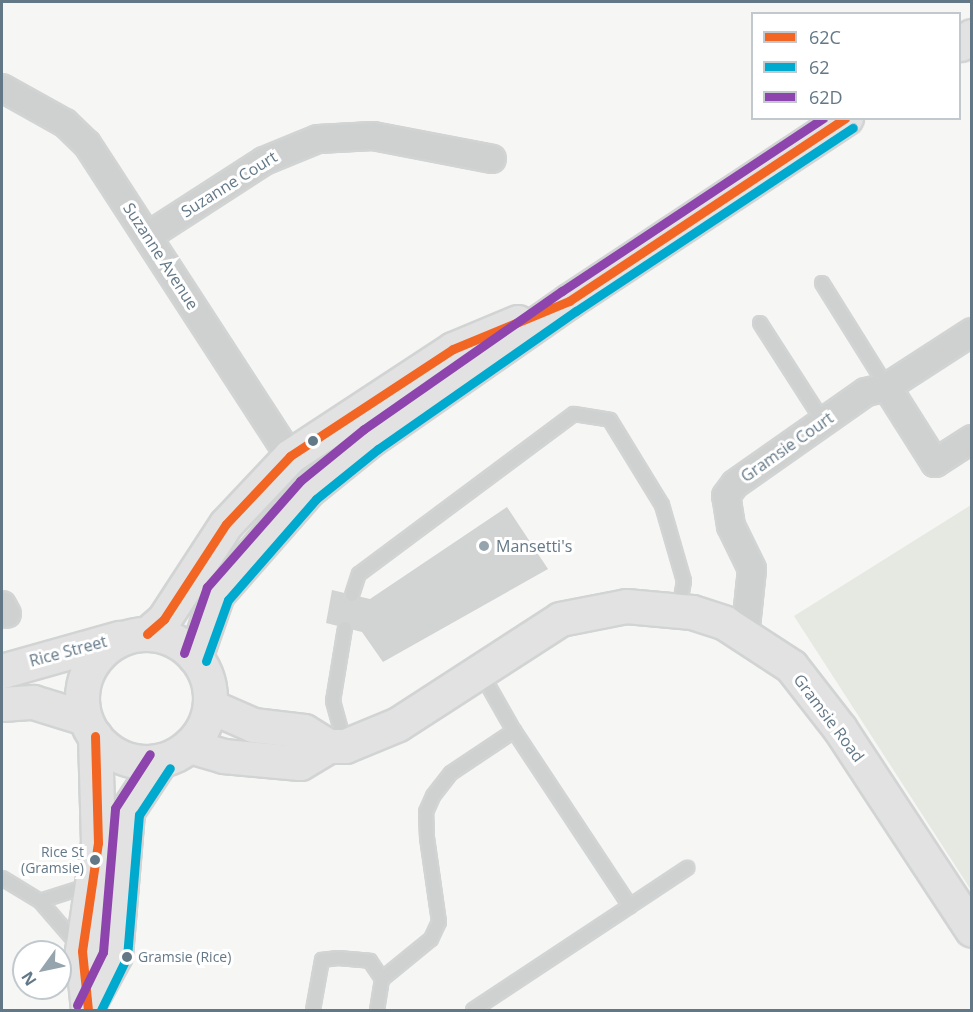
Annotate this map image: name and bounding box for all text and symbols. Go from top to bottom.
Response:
legend [751,12,961,120]
text: 62C [809,25,841,49]
text: 62 [809,55,830,79]
text: 62D [809,85,843,109]
street label: Suzanne Court [177,147,281,221]
street label: Suzanne Avenue [119,199,203,313]
street label: Gramsie Court [737,408,837,486]
unlabelled marker [307,435,319,447]
place label: Mansetti's [496,536,572,556]
marker: Mansetti's [477,539,491,553]
street label: Rice Street [27,631,109,671]
street label: Gramsie Road [790,670,868,766]
place label: Rice St (Gramsie) [21,844,84,876]
marker: Rice St (Gramsie) [89,854,101,866]
north arrow [12,940,72,1000]
place label: Gramsie (Rice) [138,949,231,965]
marker: Gramsie (Rice) [121,951,133,963]
text: N [16,967,41,990]

